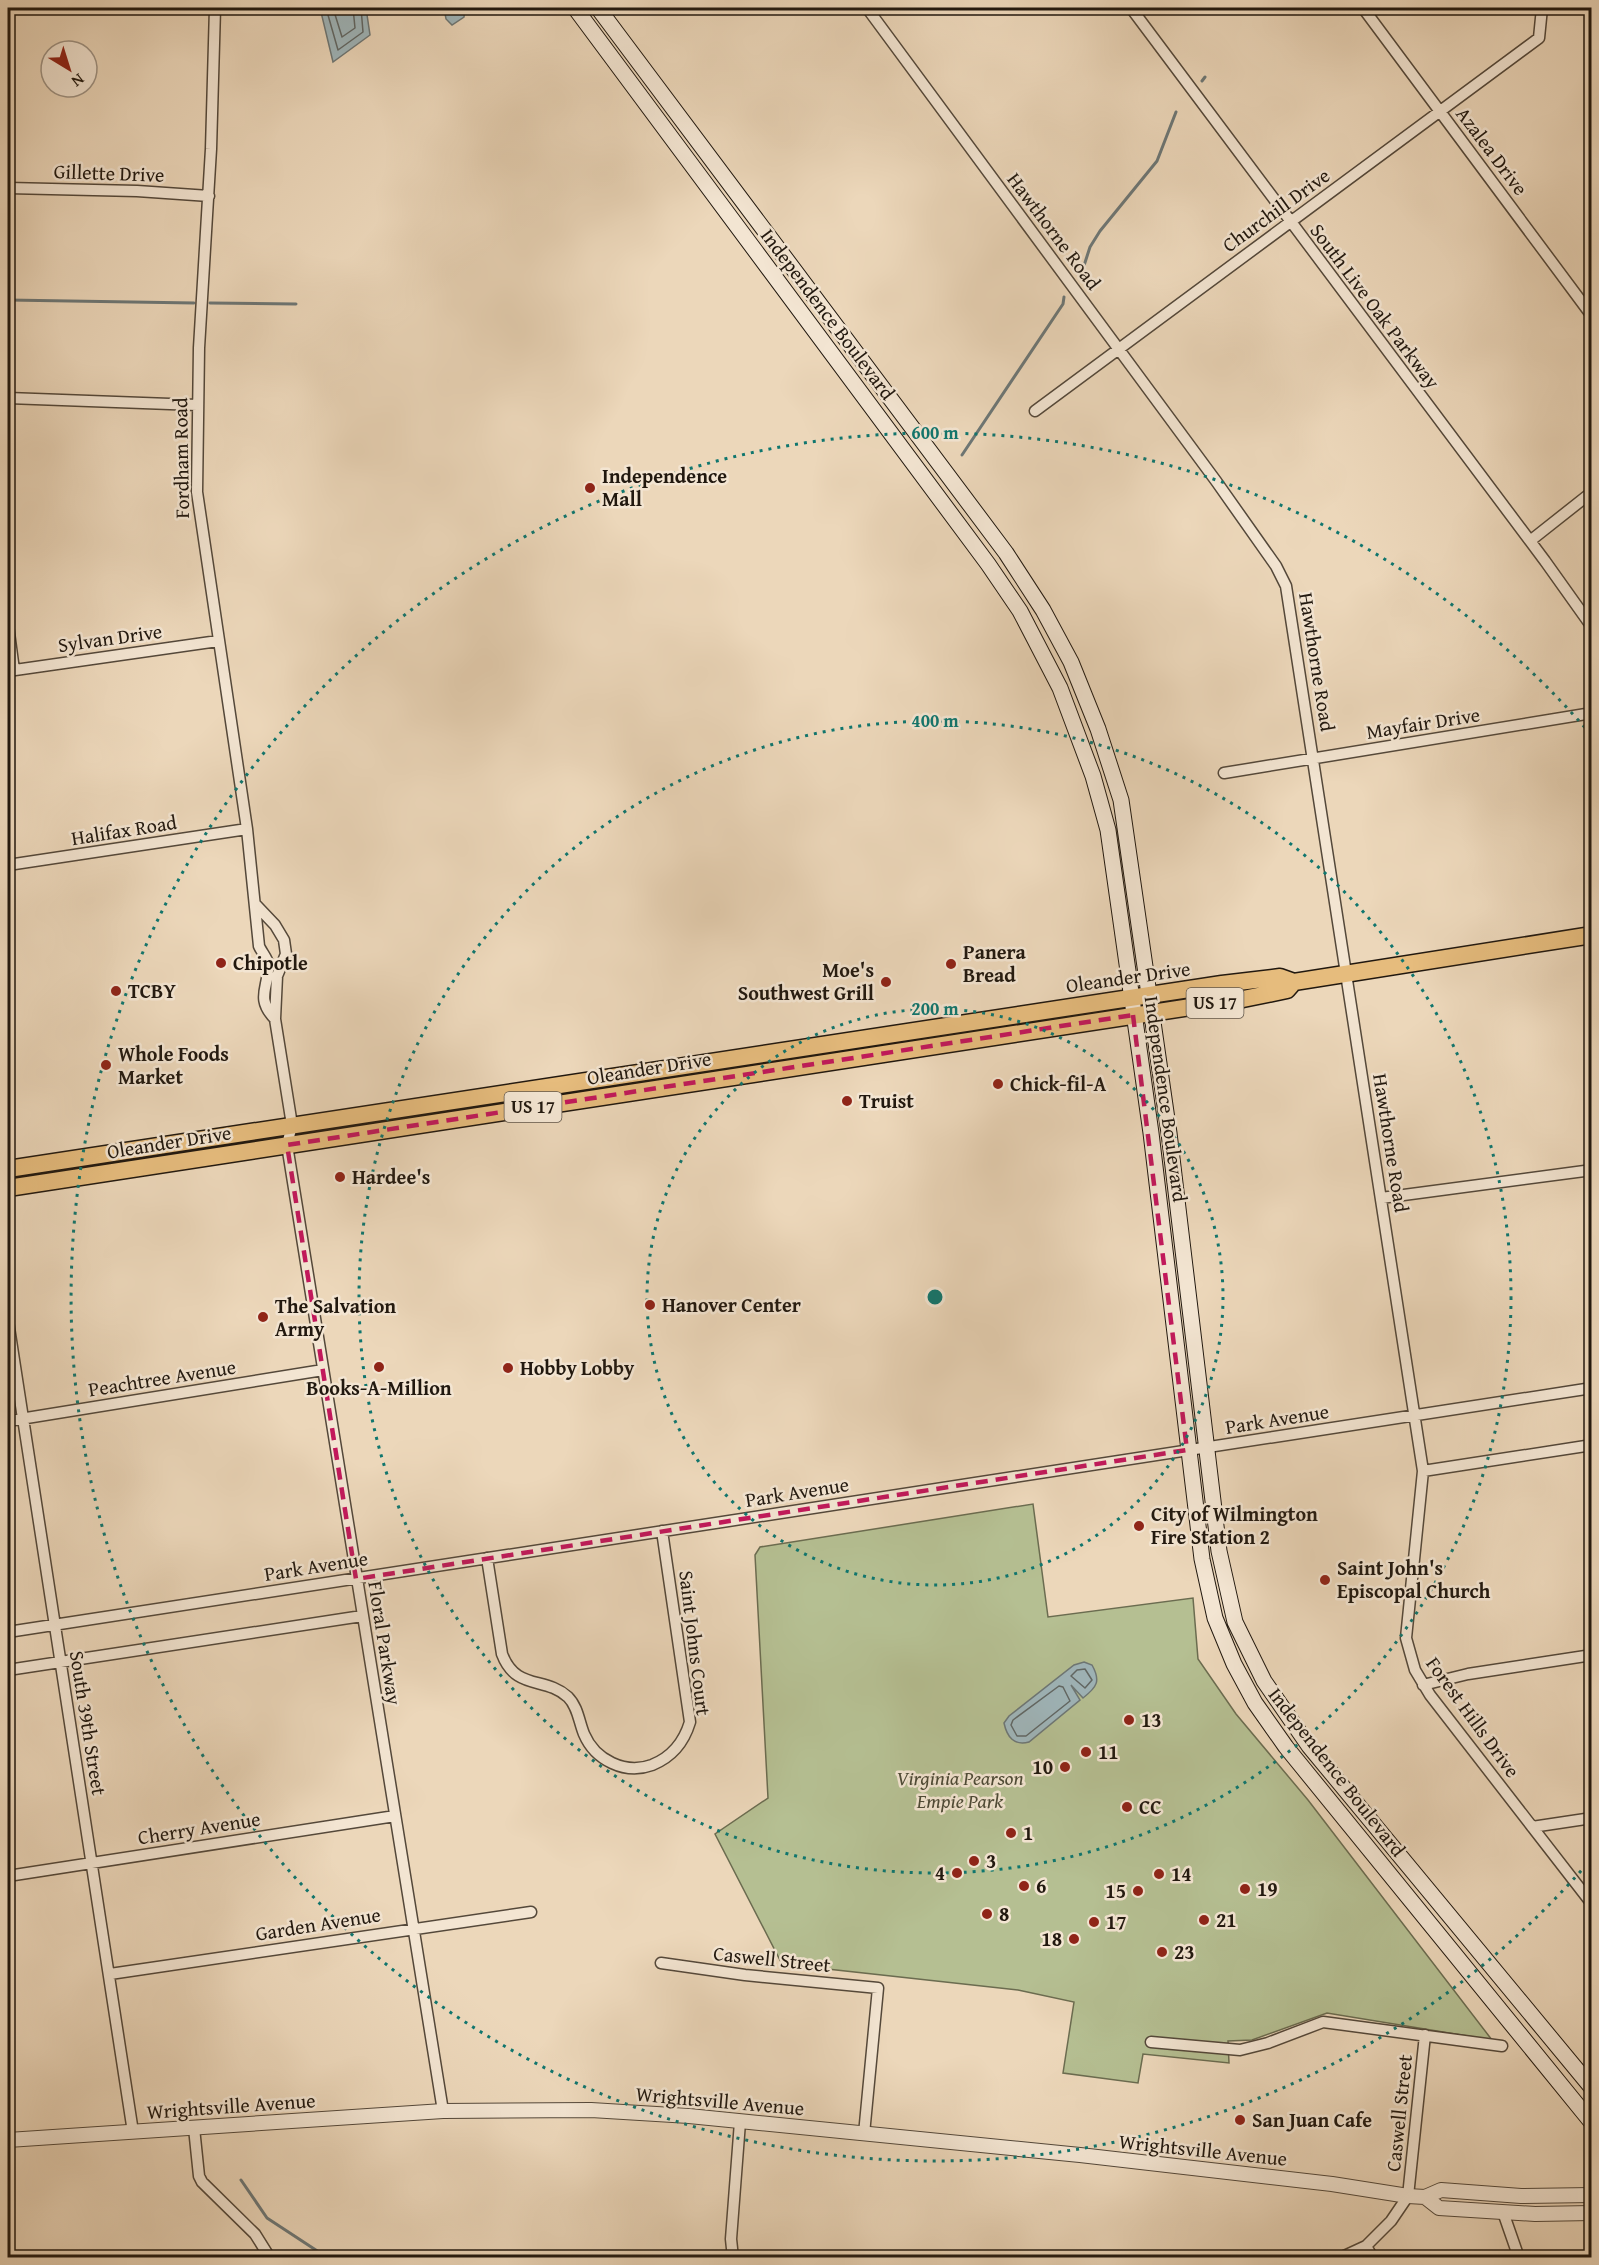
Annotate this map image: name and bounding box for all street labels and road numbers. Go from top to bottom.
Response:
street label: Azalea Drive [1450,100,1535,201]
street label: Gillette Drive [53,156,165,189]
street label: Churchill Drive [1216,161,1336,259]
street label: Hawthorne Road [1001,166,1108,296]
street label: South Live Oak Parkway [1304,217,1447,394]
street label: Independence Boulevard [754,222,903,406]
street label: Fordham Road [165,397,196,519]
street label: Hawthorne Road [1292,590,1343,734]
street label: Sylvan Drive [56,616,164,659]
street label: Mayfair Drive [1364,699,1482,746]
street label: Halifax Road [69,807,179,852]
street label: Oleander Drive [1064,953,1192,1000]
road number: US 17 [1186,988,1244,1018]
street label: Independence Boulevard [1138,994,1195,1204]
street label: Oleander Drive [585,1043,713,1092]
street label: Hawthorne Road [1366,1071,1417,1215]
road number: US 17 [504,1092,562,1122]
street label: Oleander Drive [105,1117,233,1166]
street label: Peachtree Avenue [86,1352,238,1403]
street label: Park Avenue [1223,1396,1331,1441]
street label: Park Avenue [743,1469,851,1514]
street label: Park Avenue [262,1543,370,1588]
street label: Saint Johns Court [672,1569,719,1717]
street label: Floral Parkway [361,1579,410,1707]
street label: South 39th Street [63,1649,114,1797]
street label: Forest Hills Drive [1420,1650,1527,1783]
street label: Independence Boulevard [1262,1681,1413,1863]
street label: Cherry Avenue [136,1804,262,1852]
street label: Garden Avenue [253,1899,383,1948]
street label: Caswell Street [712,1938,832,1979]
street label: Caswell Street [1378,2053,1419,2173]
street label: Wrightsville Avenue [635,2079,806,2122]
street label: Wrightsville Avenue [146,2085,316,2126]
street label: Wrightsville Avenue [1117,2126,1289,2173]

